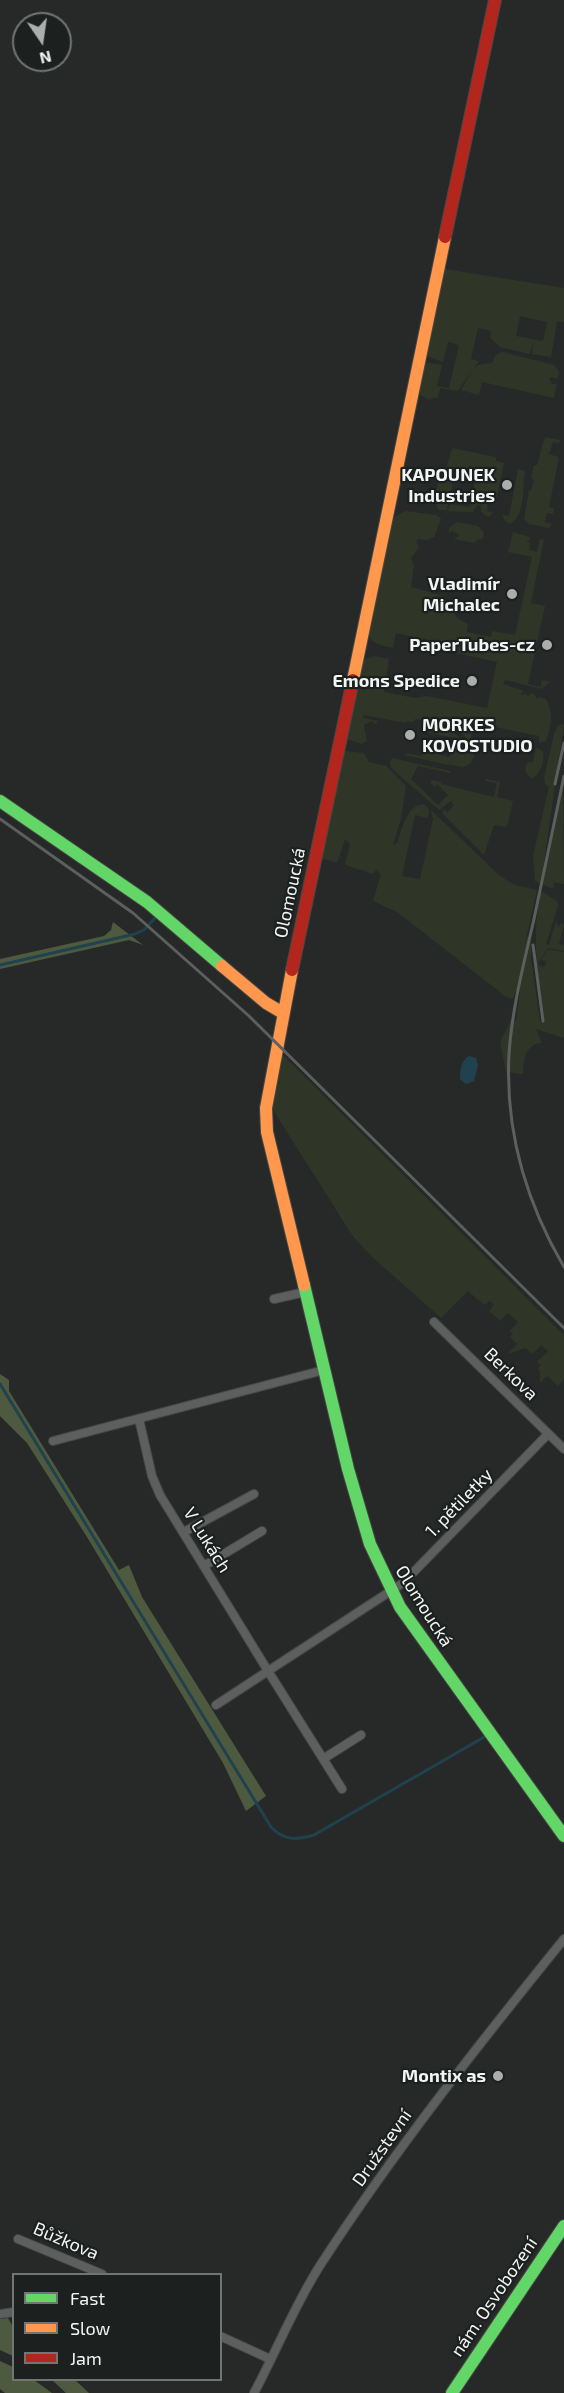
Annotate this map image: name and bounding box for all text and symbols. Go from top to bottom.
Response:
north arrow [12,12,72,72]
text: N [38,48,53,69]
place label: KAPOUNEK Industries [401,464,495,506]
marker: KAPOUNEK Industries [500,478,514,492]
place label: Vladimír Michalec [423,573,500,616]
marker: Vladimír Michalec [505,587,519,601]
place label: PaperTubes-cz [409,634,535,656]
marker: PaperTubes-cz [540,638,554,652]
place label: Emons Spedice [332,670,460,692]
marker: Emons Spedice [465,674,479,688]
place label: MORKES KOVOSTUDIO [422,714,533,756]
marker: MORKES KOVOSTUDIO [403,728,417,742]
street label: Olomoucká [270,846,310,940]
street label: Berkova [480,1343,542,1405]
street label: 1. pětiletky [421,1464,497,1542]
street label: V Lukách [179,1503,235,1577]
street label: Olomoucká [391,1561,457,1651]
place label: Montix as [402,2065,486,2087]
marker: Montix as [491,2069,505,2083]
street label: Družstevní [348,2105,416,2191]
street label: Bůžkova [30,2218,102,2264]
street label: nám. Osvobození [446,2233,542,2361]
legend [12,2273,222,2381]
text: Fast [70,2287,105,2309]
text: Slow [70,2317,110,2339]
text: Jam [70,2347,102,2369]

